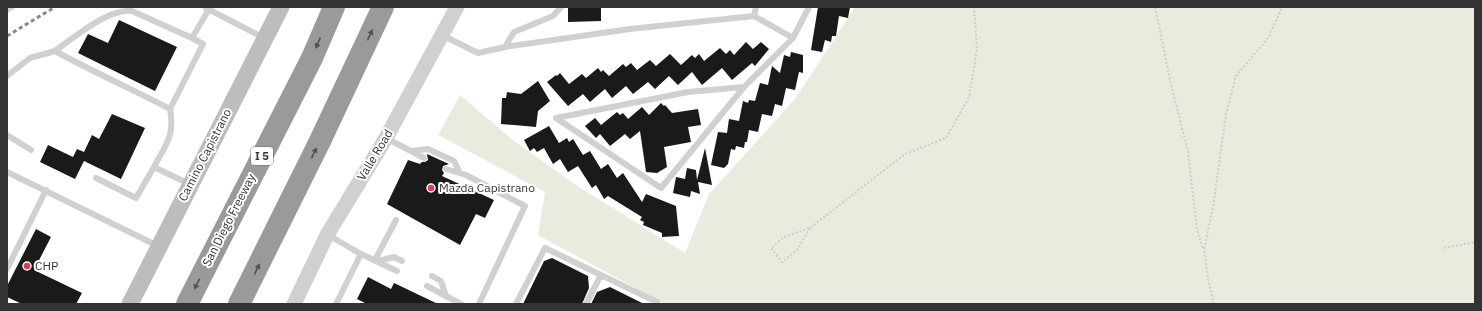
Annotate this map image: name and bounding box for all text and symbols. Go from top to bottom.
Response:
one-way arrow [367,29,373,41]
one-way arrow [315,37,321,49]
street label: Camino Capistrano [175,106,234,204]
street label: Valle Road [354,127,396,183]
road number: I 5 [251,147,273,165]
one-way arrow [311,147,318,158]
street label: San Diego Freeway [199,171,258,269]
place label: Mazda Capistrano [439,180,535,195]
marker: Mazda Capistrano [426,183,436,193]
place label: CHP [35,258,58,273]
marker: CHP [22,261,32,271]
one-way arrow [254,263,260,275]
one-way arrow [194,278,200,289]

